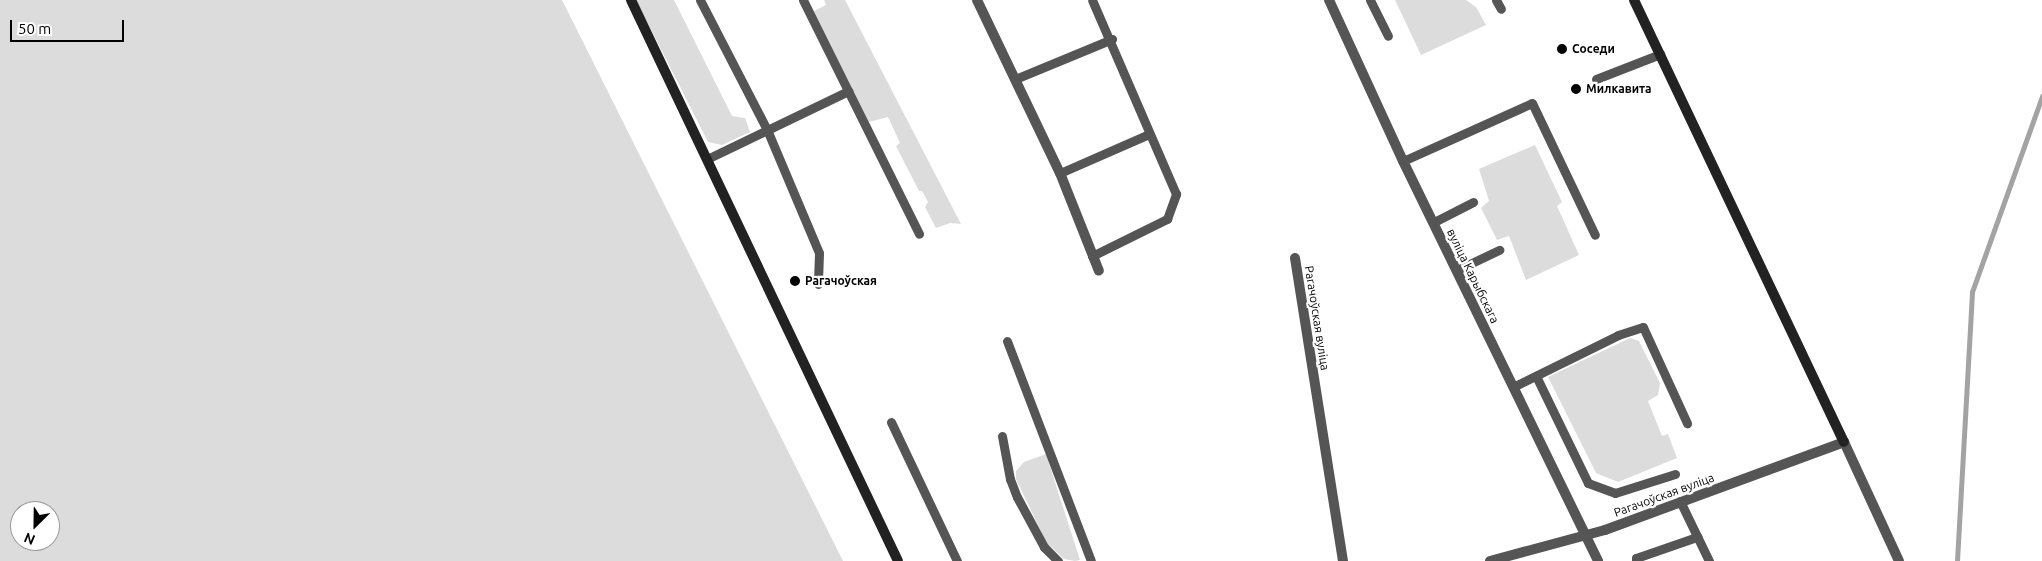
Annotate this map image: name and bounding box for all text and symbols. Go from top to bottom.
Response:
scale bar [12,10,126,42]
text: 50 m [18,20,51,37]
place label: Соседи [1572,42,1615,56]
marker: Соседи [1556,43,1568,55]
place label: Милкавита [1586,82,1652,96]
marker: Милкавита [1570,83,1582,95]
street label: вуліца Карыбскага [1444,226,1502,326]
street label: Рагачоўская вуліца [1302,265,1332,371]
place label: Рагачоўская [805,274,877,288]
marker: Рагачоўская [789,275,801,287]
street label: Рагачоўская вуліца [1612,470,1716,520]
north arrow [10,501,60,551]
text: N [22,529,37,548]

